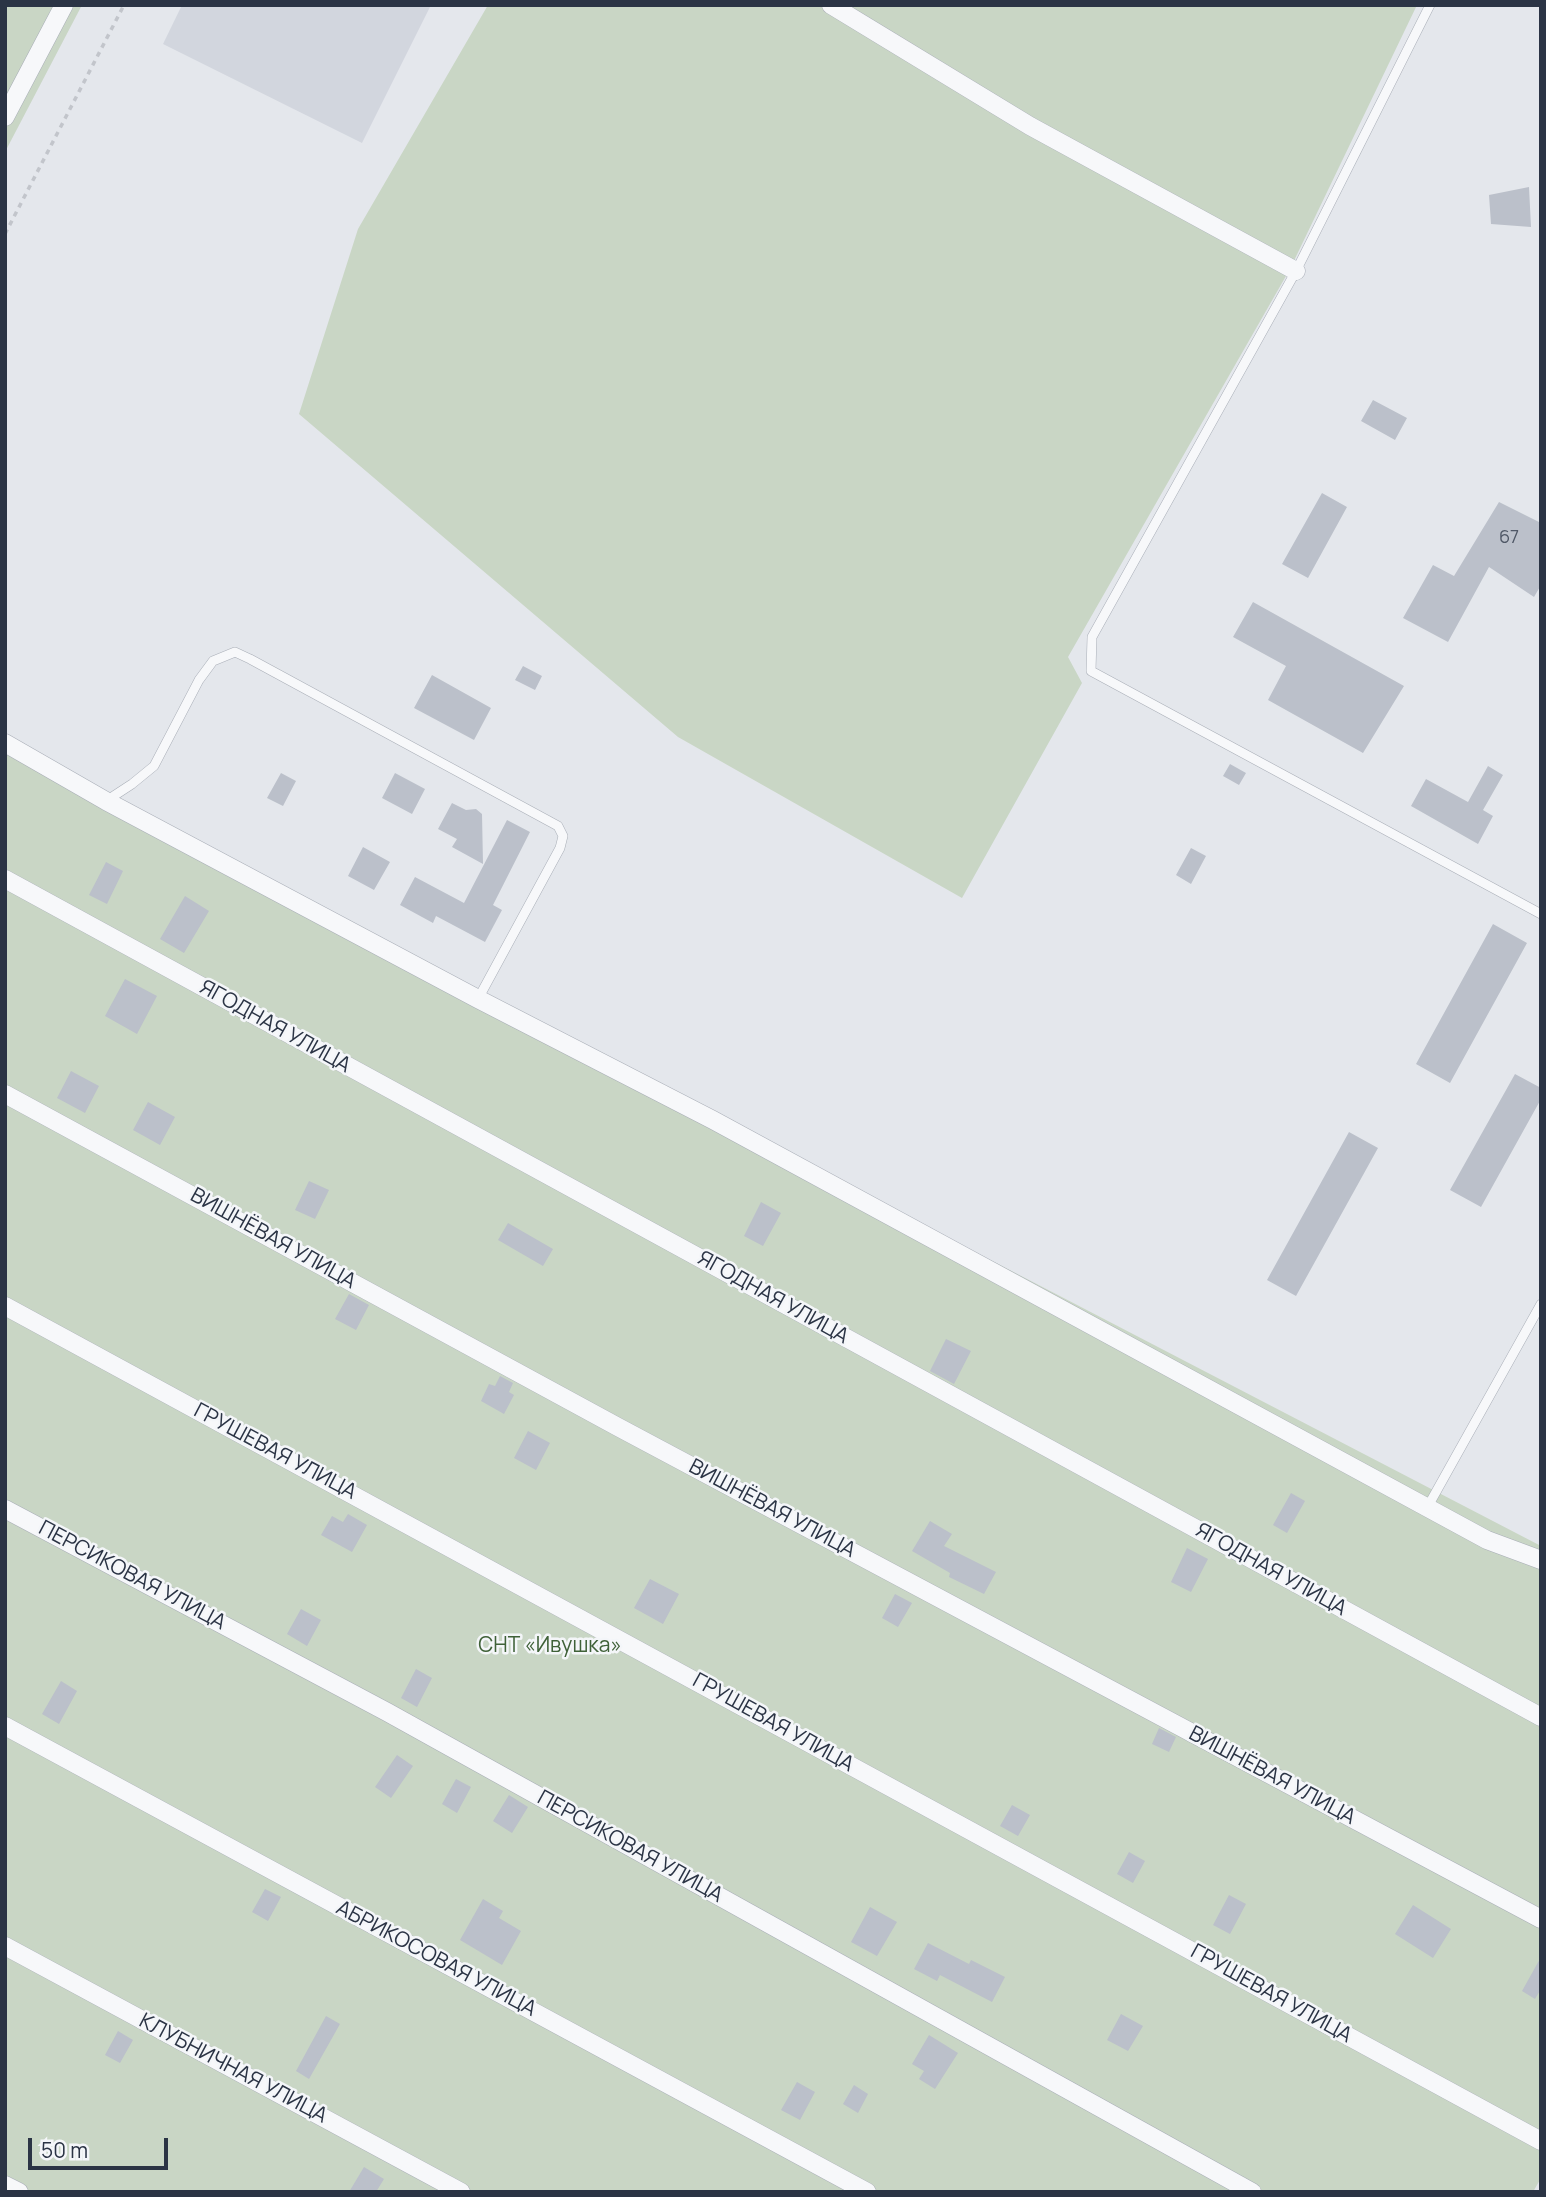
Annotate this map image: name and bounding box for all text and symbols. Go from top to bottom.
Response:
house number: 67 [1499,527,1519,549]
street label: ЯГОДНАЯ УЛИЦА [195,975,355,1079]
street label: ВИШНЁВАЯ УЛИЦА [186,1183,360,1295]
street label: ЯГОДНАЯ УЛИЦА [693,1246,853,1350]
street label: ГРУШЕВАЯ УЛИЦА [189,1398,361,1506]
street label: ВИШНЁВАЯ УЛИЦА [684,1454,860,1564]
street label: ПЕРСИКОВАЯ УЛИЦА [34,1516,230,1636]
street label: ЯГОДНАЯ УЛИЦА [1191,1518,1351,1622]
park label: СНТ «Ивушка» [478,1633,622,1659]
street label: ГРУШЕВАЯ УЛИЦА [688,1668,858,1778]
street label: ВИШНЁВАЯ УЛИЦА [1184,1721,1360,1831]
street label: ПЕРСИКОВАЯ УЛИЦА [533,1786,727,1908]
street label: АБРИКОСОВАЯ УЛИЦА [332,1896,540,2022]
street label: ГРУШЕВАЯ УЛИЦА [1186,1939,1356,2049]
street label: КЛУБНИЧНАЯ УЛИЦА [135,2009,331,2129]
scale bar [32,2124,172,2168]
text: 50 m [41,2136,88,2164]

